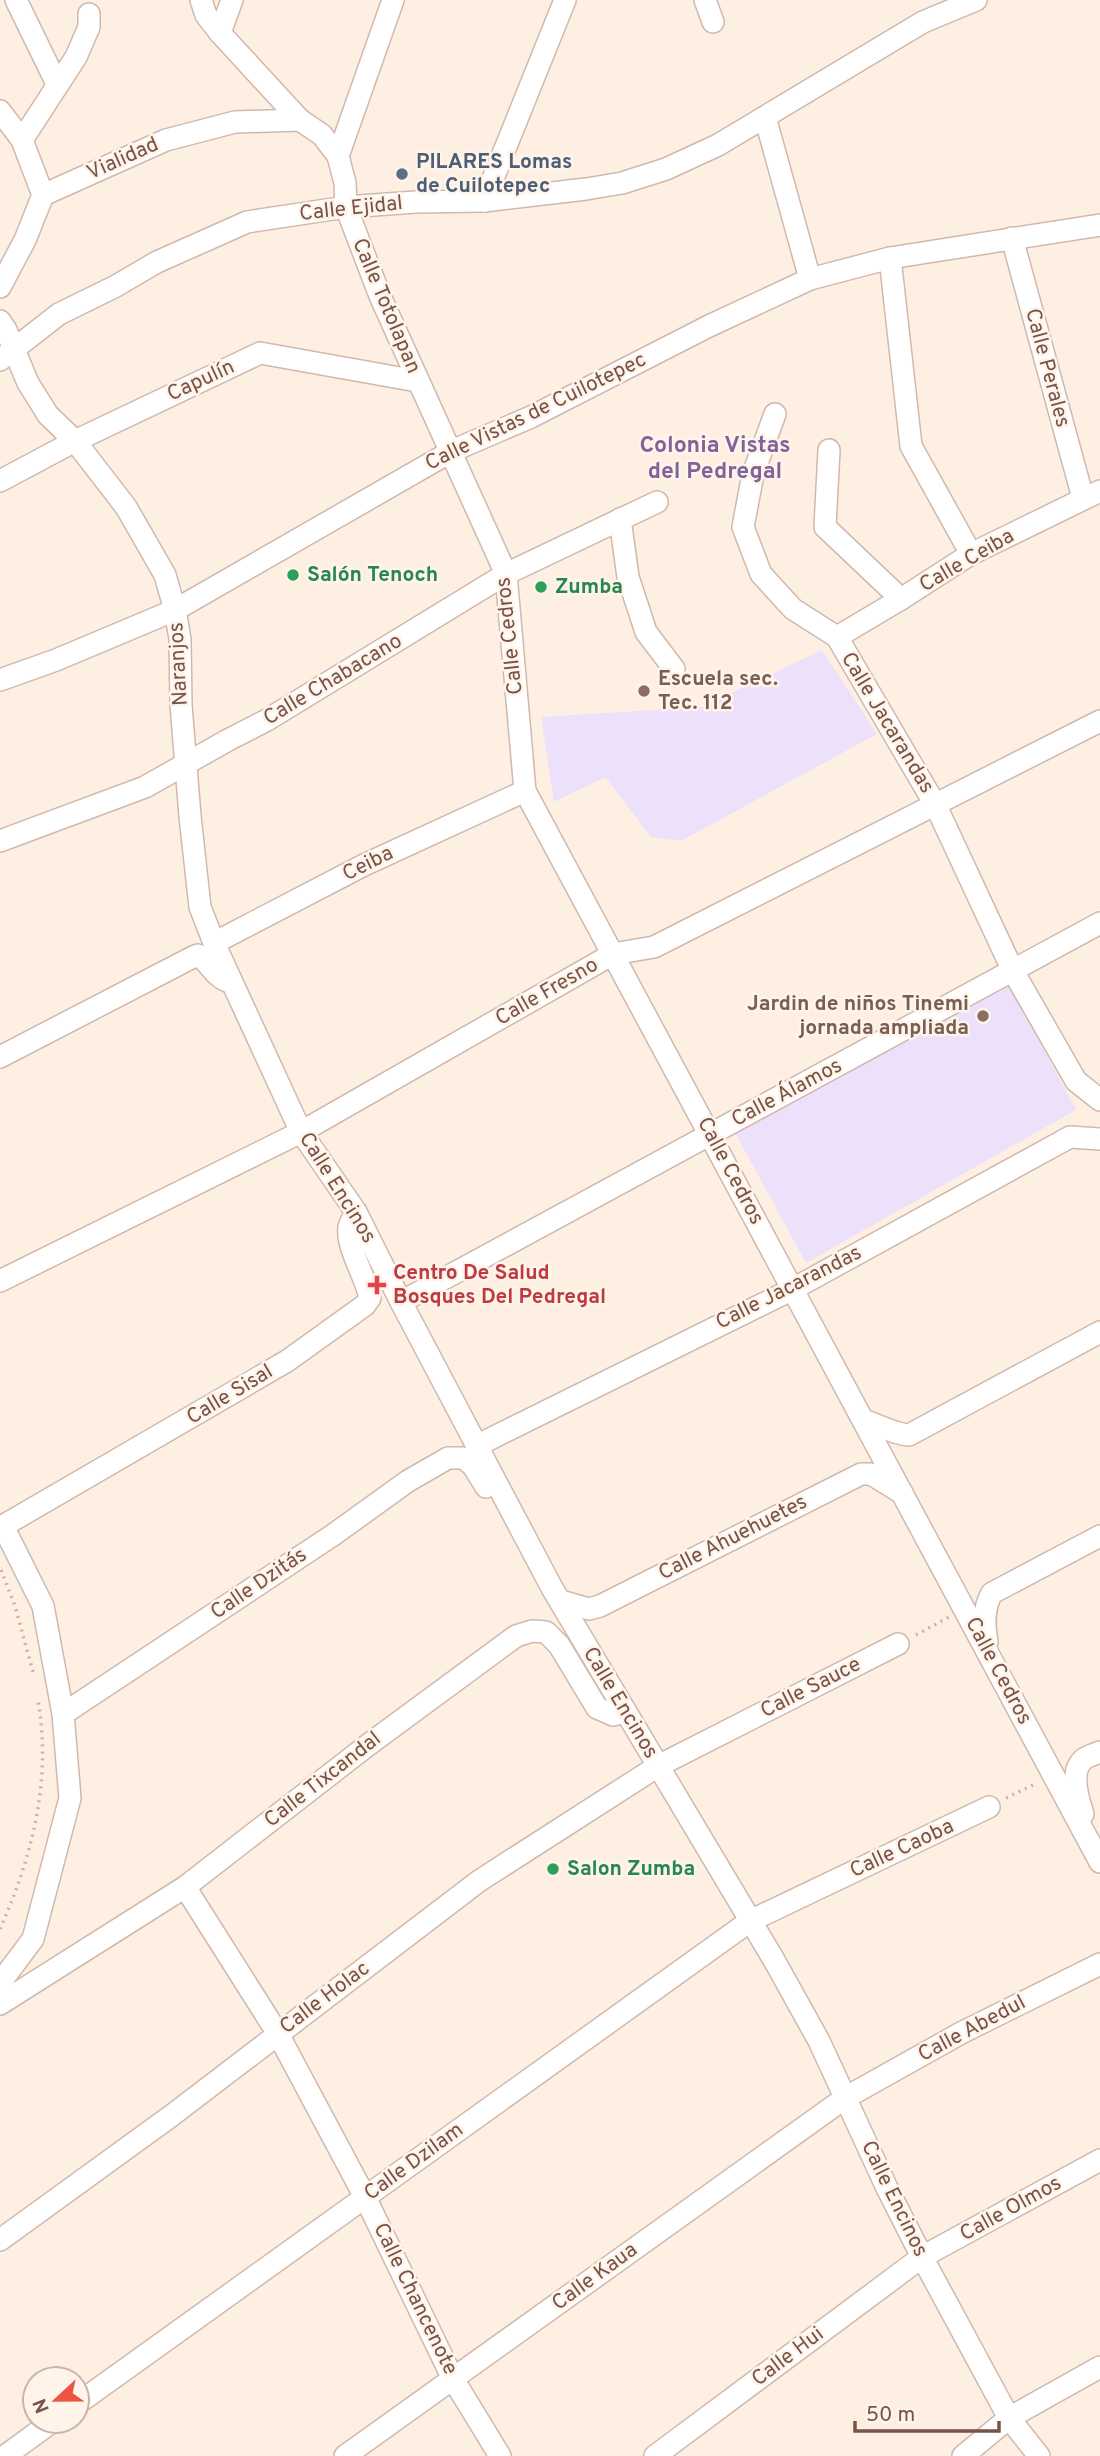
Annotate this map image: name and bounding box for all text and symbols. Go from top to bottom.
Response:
street label: Vialidad [83,131,163,187]
place label: PILARES Lomas de Cuilotepec [416,149,572,200]
marker: PILARES Lomas de Cuilotepec [394,166,410,182]
street label: Calle Ejidal [298,190,404,228]
street label: Calle Totolapan [345,234,427,378]
street label: Calle Perales [1018,306,1076,430]
street label: Calle Vistas de Cuilotepec [421,347,651,477]
street label: Capulín [163,354,239,408]
district label: Colonia Vistas del Pedregal [639,432,791,487]
street label: Calle Ceiba [915,523,1019,599]
place label: Salón Tenoch [307,562,438,589]
marker: Salón Tenoch [285,567,301,583]
place label: Zumba [555,574,623,601]
street label: Calle Cedros [490,576,530,696]
marker: Zumba [533,579,549,595]
street label: Naranjos [163,621,195,707]
street label: Calle Chabacano [259,628,407,732]
street label: Calle Jacarandas [834,647,940,799]
place label: Escuela sec. Tec. 112 [658,666,778,717]
marker: Escuela sec. Tec. 112 [636,683,652,699]
street label: Ceiba [338,840,398,888]
street label: Calle Fresno [491,952,603,1032]
place label: Jardin de niños Tinemi jornada ampliada [747,991,969,1042]
marker: Jardin de niños Tinemi jornada ampliada [975,1008,991,1024]
street label: Calle Álamos [727,1052,847,1133]
street label: Calle Cedros [690,1113,770,1229]
street label: Calle Encinos [292,1127,382,1249]
street label: Calle Jacarandas [711,1240,867,1336]
place label: Centro De Salud Bosques Del Pedregal [393,1260,606,1311]
marker: Centro De Salud Bosques Del Pedregal [367,1275,387,1295]
street label: Calle Sisal [182,1359,278,1431]
street label: Calle Ahuehuetes [654,1489,812,1587]
street label: Calle Dzitás [206,1542,312,1626]
street label: Calle Cedros [958,1613,1038,1729]
street label: Calle Encinos [576,1642,664,1764]
street label: Calle Sauce [756,1651,866,1725]
street label: Calle Tixcandal [259,1726,387,1834]
street label: Calle Caoba [846,1813,958,1885]
place label: Salon Zumba [567,1856,695,1883]
marker: Salon Zumba [545,1861,561,1877]
street label: Calle Holac [275,1955,375,2041]
street label: Calle Abedul [913,1989,1031,2069]
street label: Calle Dzilam [359,2117,469,2207]
street label: Calle Encinos [854,2137,934,2261]
street label: Calle Olmos [955,2170,1067,2248]
street label: Calle Chancenote [367,2219,463,2379]
street label: Calle Kaua [547,2237,643,2317]
street label: Calle Hui [746,2321,830,2393]
north arrow [21,2365,91,2435]
scale bar [855,2390,998,2434]
text: N [28,2395,56,2416]
text: 50 m [866,2402,915,2429]

